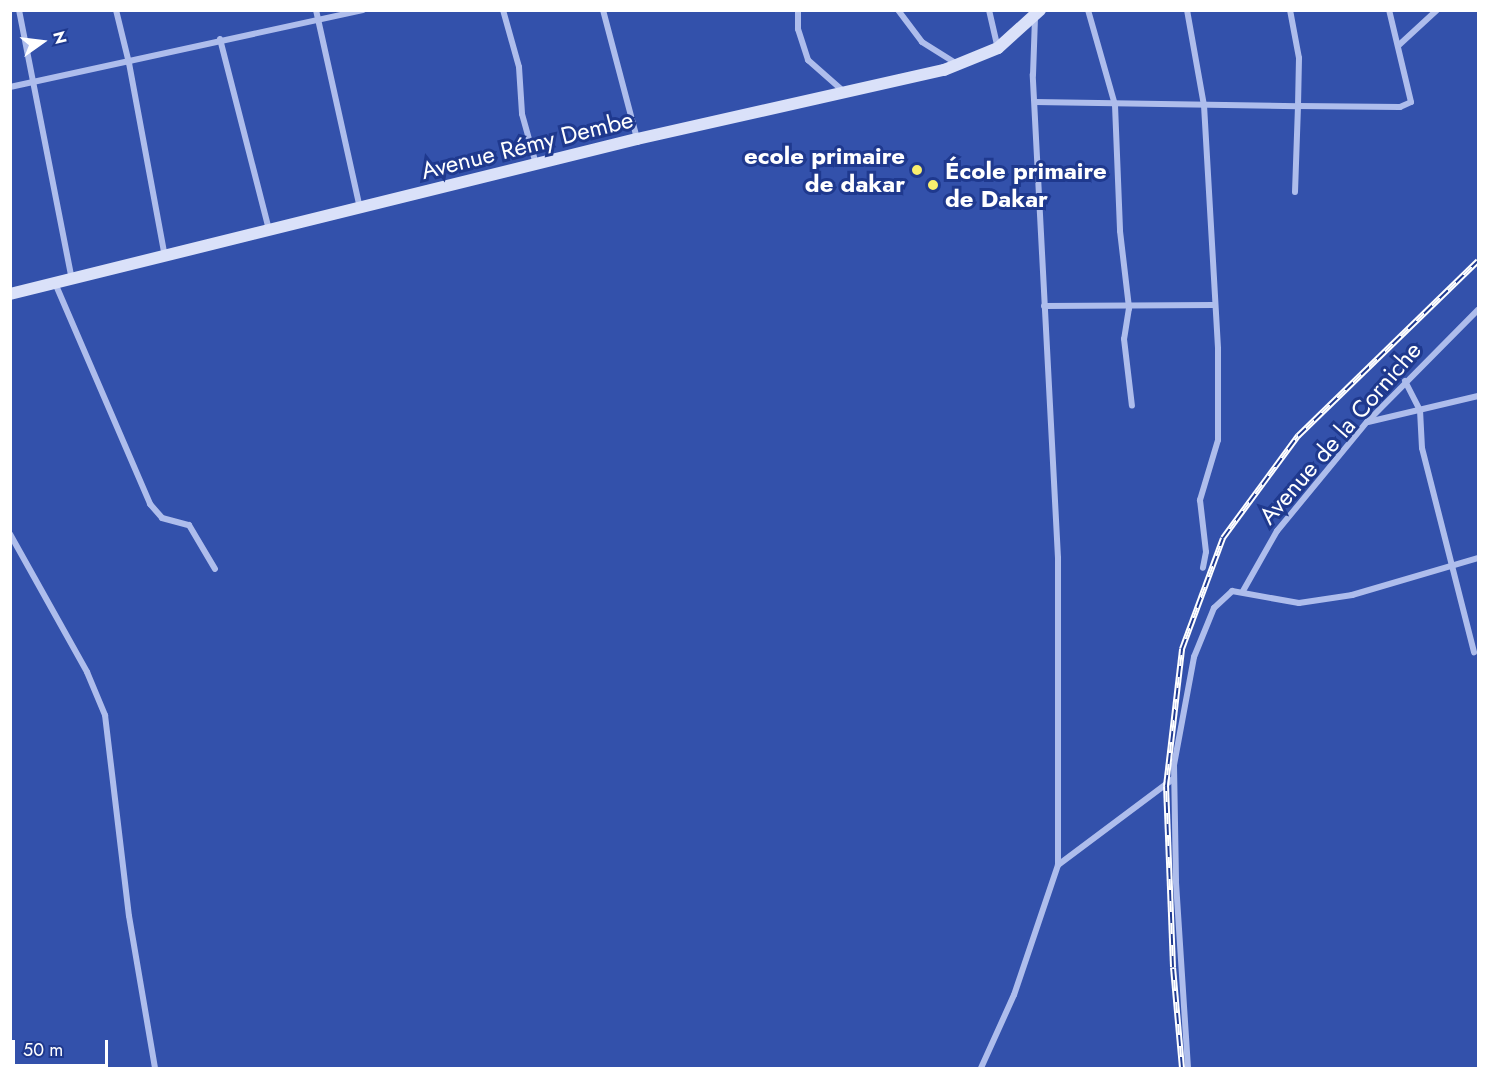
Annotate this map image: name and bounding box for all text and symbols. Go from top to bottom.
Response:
north arrow [12,12,72,72]
text: N [47,29,73,46]
street label: Avenue Rémy Dembe [418,105,636,185]
place label: ecole primaire de dakar [744,142,905,198]
place label: École primaire de Dakar [945,157,1107,213]
marker: ecole primaire de dakar [910,163,924,177]
marker: École primaire de Dakar [926,178,940,192]
street label: Avenue de la Corniche [1253,336,1427,530]
scale bar [15,1028,111,1066]
text: 50 m [23,1037,63,1063]

